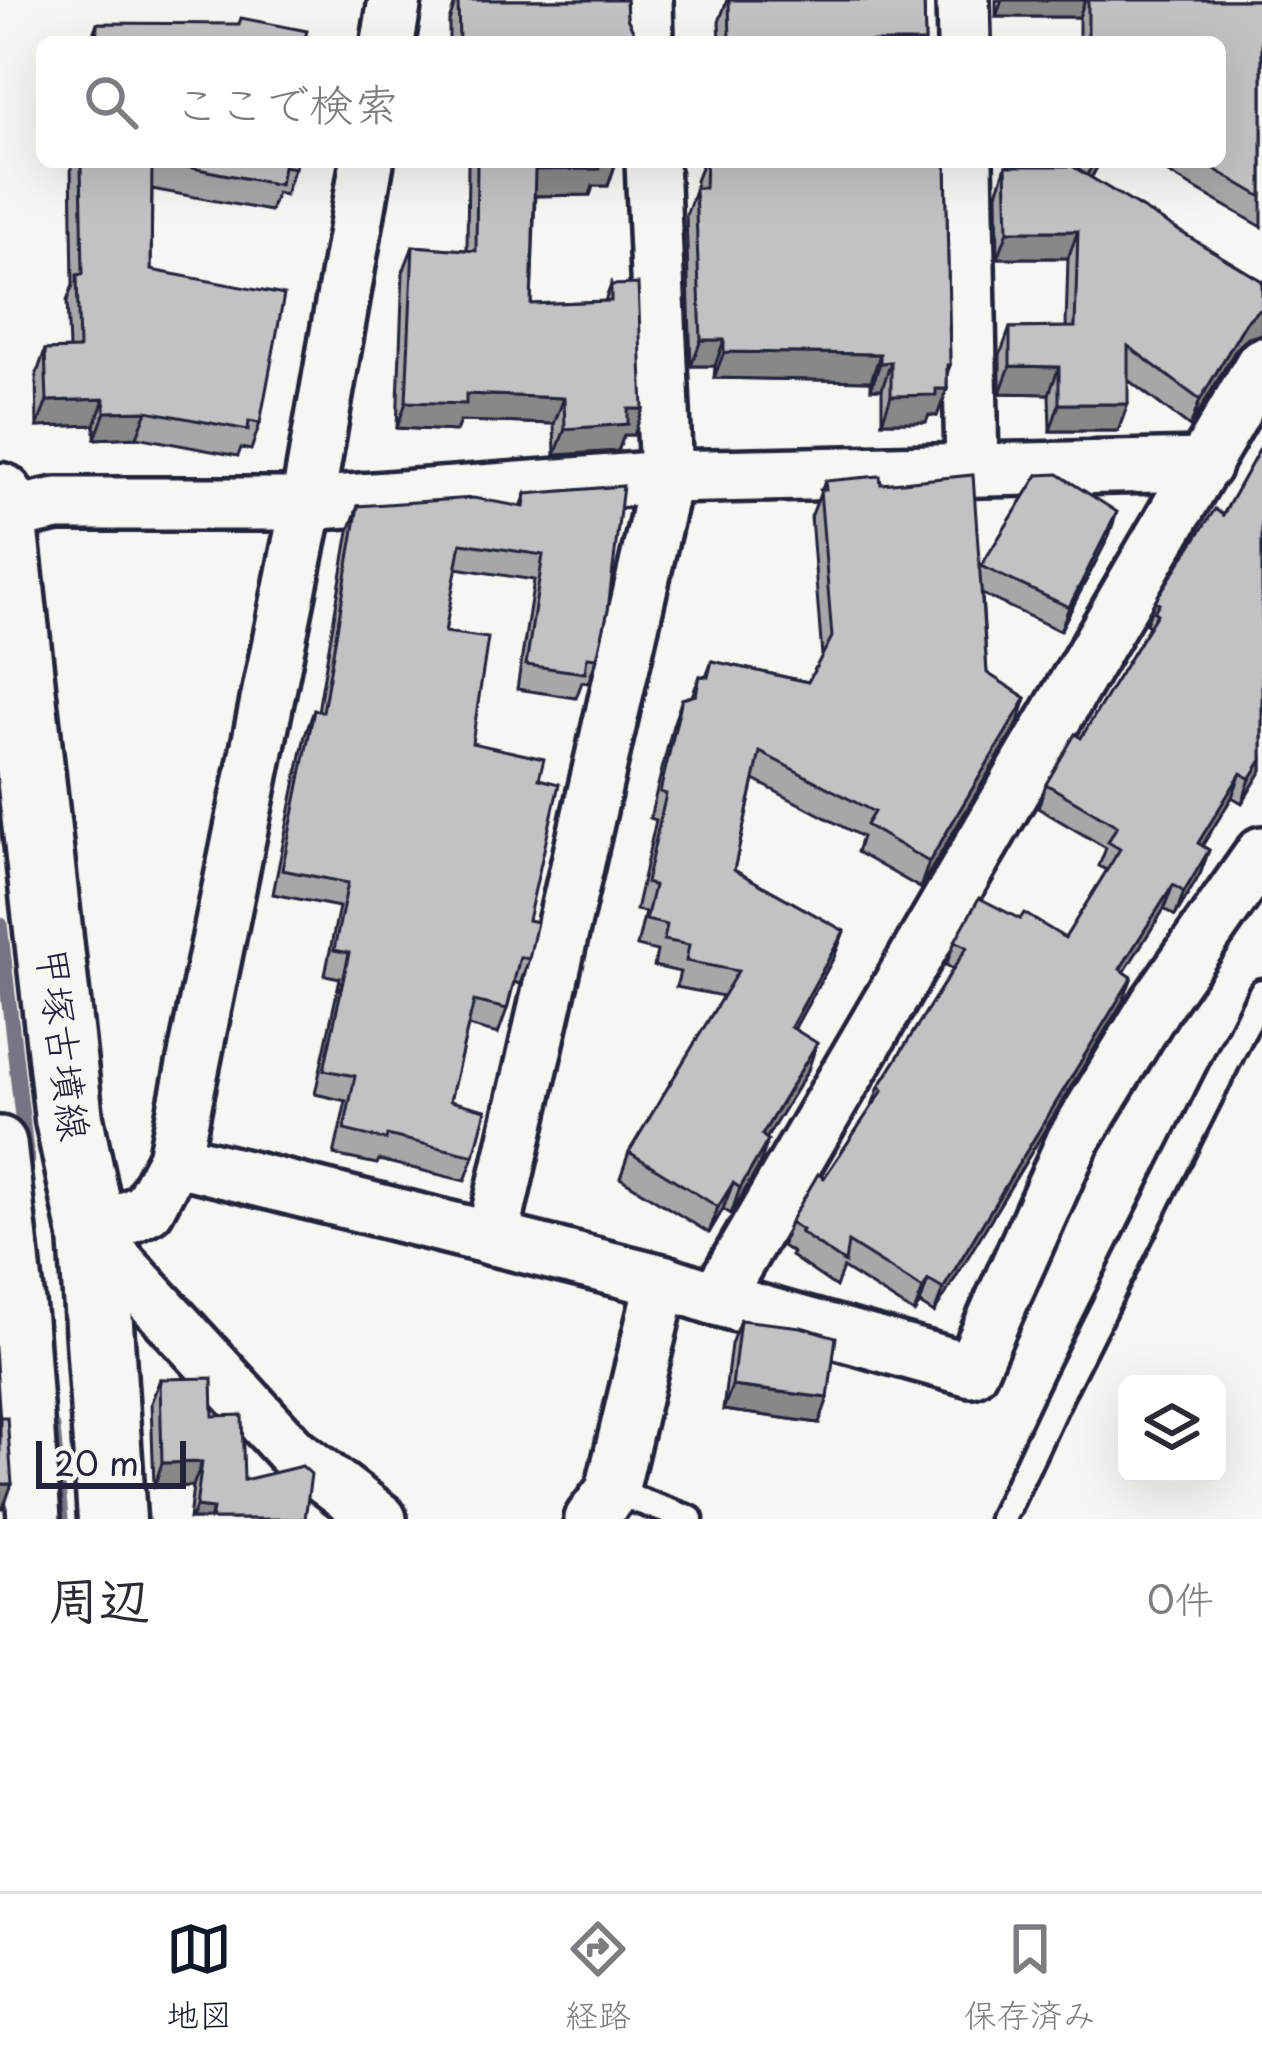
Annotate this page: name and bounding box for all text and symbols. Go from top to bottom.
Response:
search box [36,36,1226,168]
text: ここで検索 [174,68,399,136]
icon: search [78,69,144,135]
street label: 甲塚古墳線 [24,943,107,1144]
map controls [1118,1375,1226,1483]
button: layers [1118,1375,1226,1483]
scale bar [36,1435,186,1488]
text: 20 m [54,1437,139,1487]
text: 周辺 [48,1559,150,1636]
text: 0件 [1146,1568,1214,1627]
tab: 地図 [166,1916,232,2038]
tab: 経路 [565,1916,631,2038]
tab: 保存済み [964,1916,1096,2038]

